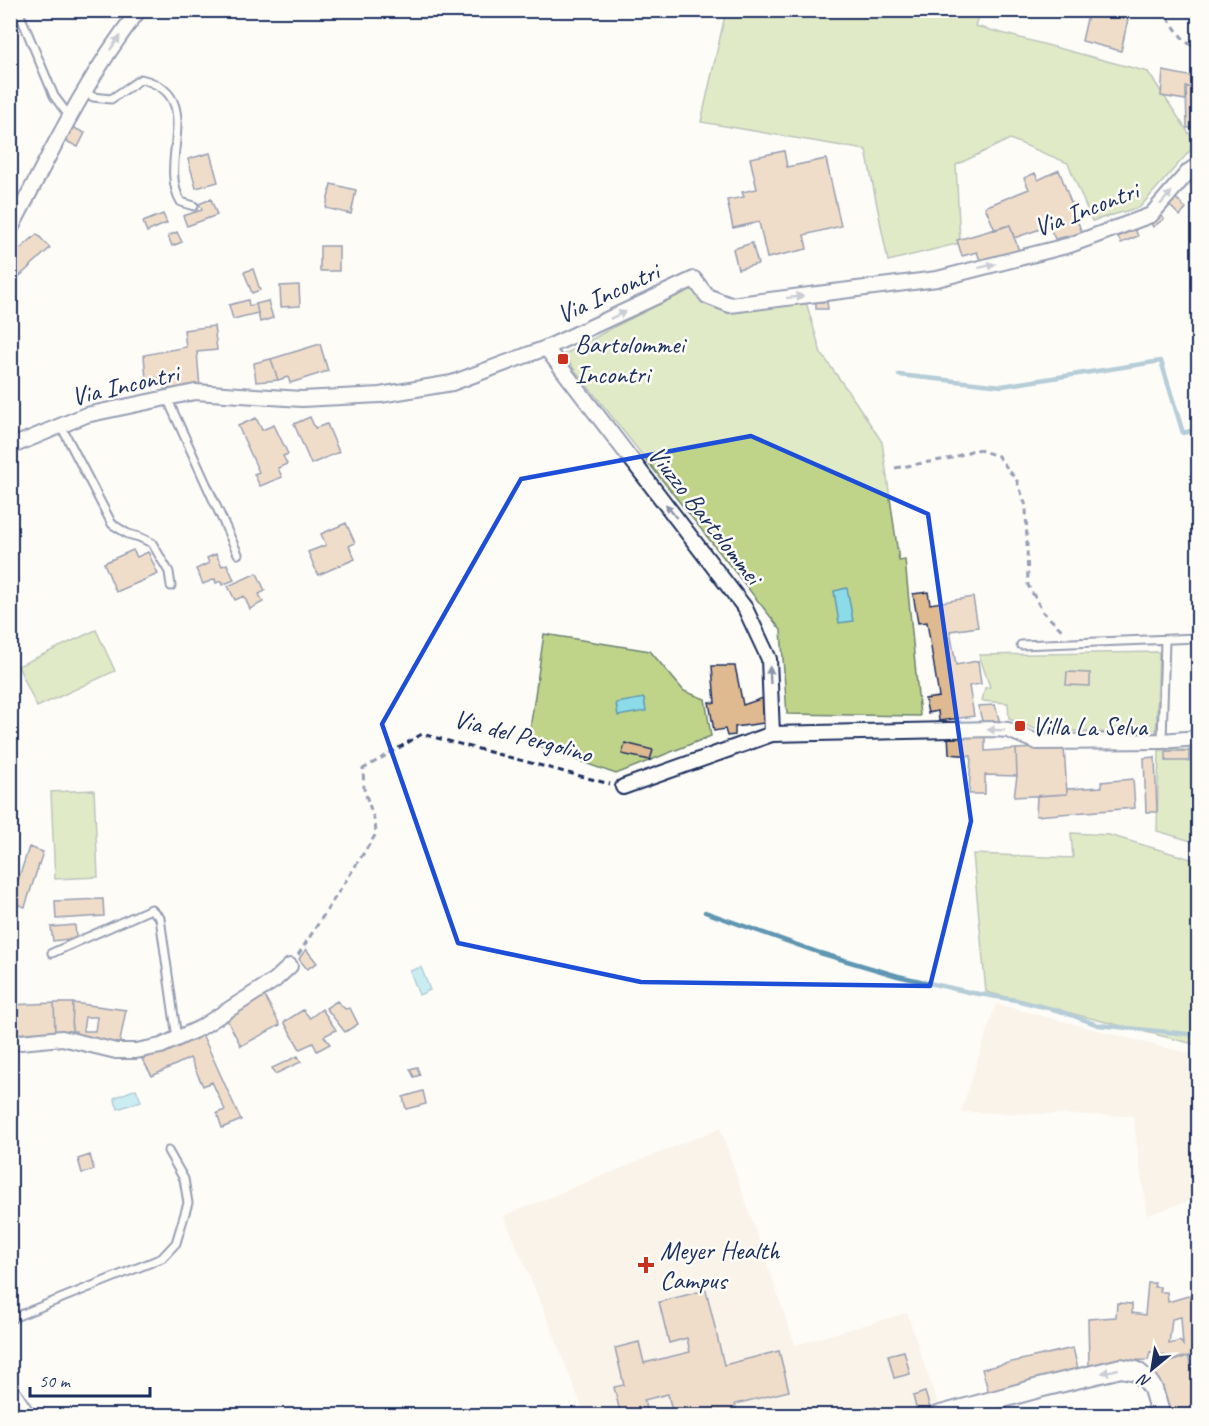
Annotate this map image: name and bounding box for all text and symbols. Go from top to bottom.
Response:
one-way arrow [109,35,120,51]
street label: Via Incontri [1029,173,1146,244]
one-way arrow [1159,191,1172,206]
street label: Via Incontri [552,254,667,331]
one-way arrow [978,261,996,271]
one-way arrow [785,292,804,302]
one-way arrow [609,309,627,319]
place label: Bartolommei Incontri [575,328,688,391]
marker: Bartolommei Incontri [556,352,570,366]
street label: Via Incontri [68,356,185,413]
street label: Viuzzo Bartolommei [641,439,771,593]
one-way arrow [665,503,677,519]
one-way arrow [765,666,774,685]
street label: Via del Pergolino [450,702,597,771]
place label: Villa La Selva [1032,710,1148,743]
marker: Villa La Selva [1013,719,1027,733]
one-way arrow [986,725,1005,734]
place label: Meyer Health Campus [660,1234,781,1297]
marker: Meyer Health Campus [637,1256,655,1274]
north arrow [1122,1339,1182,1399]
scale bar [30,1360,150,1398]
one-way arrow [1100,1367,1119,1376]
text: N [1133,1368,1154,1392]
text: 50 m [39,1370,72,1392]

